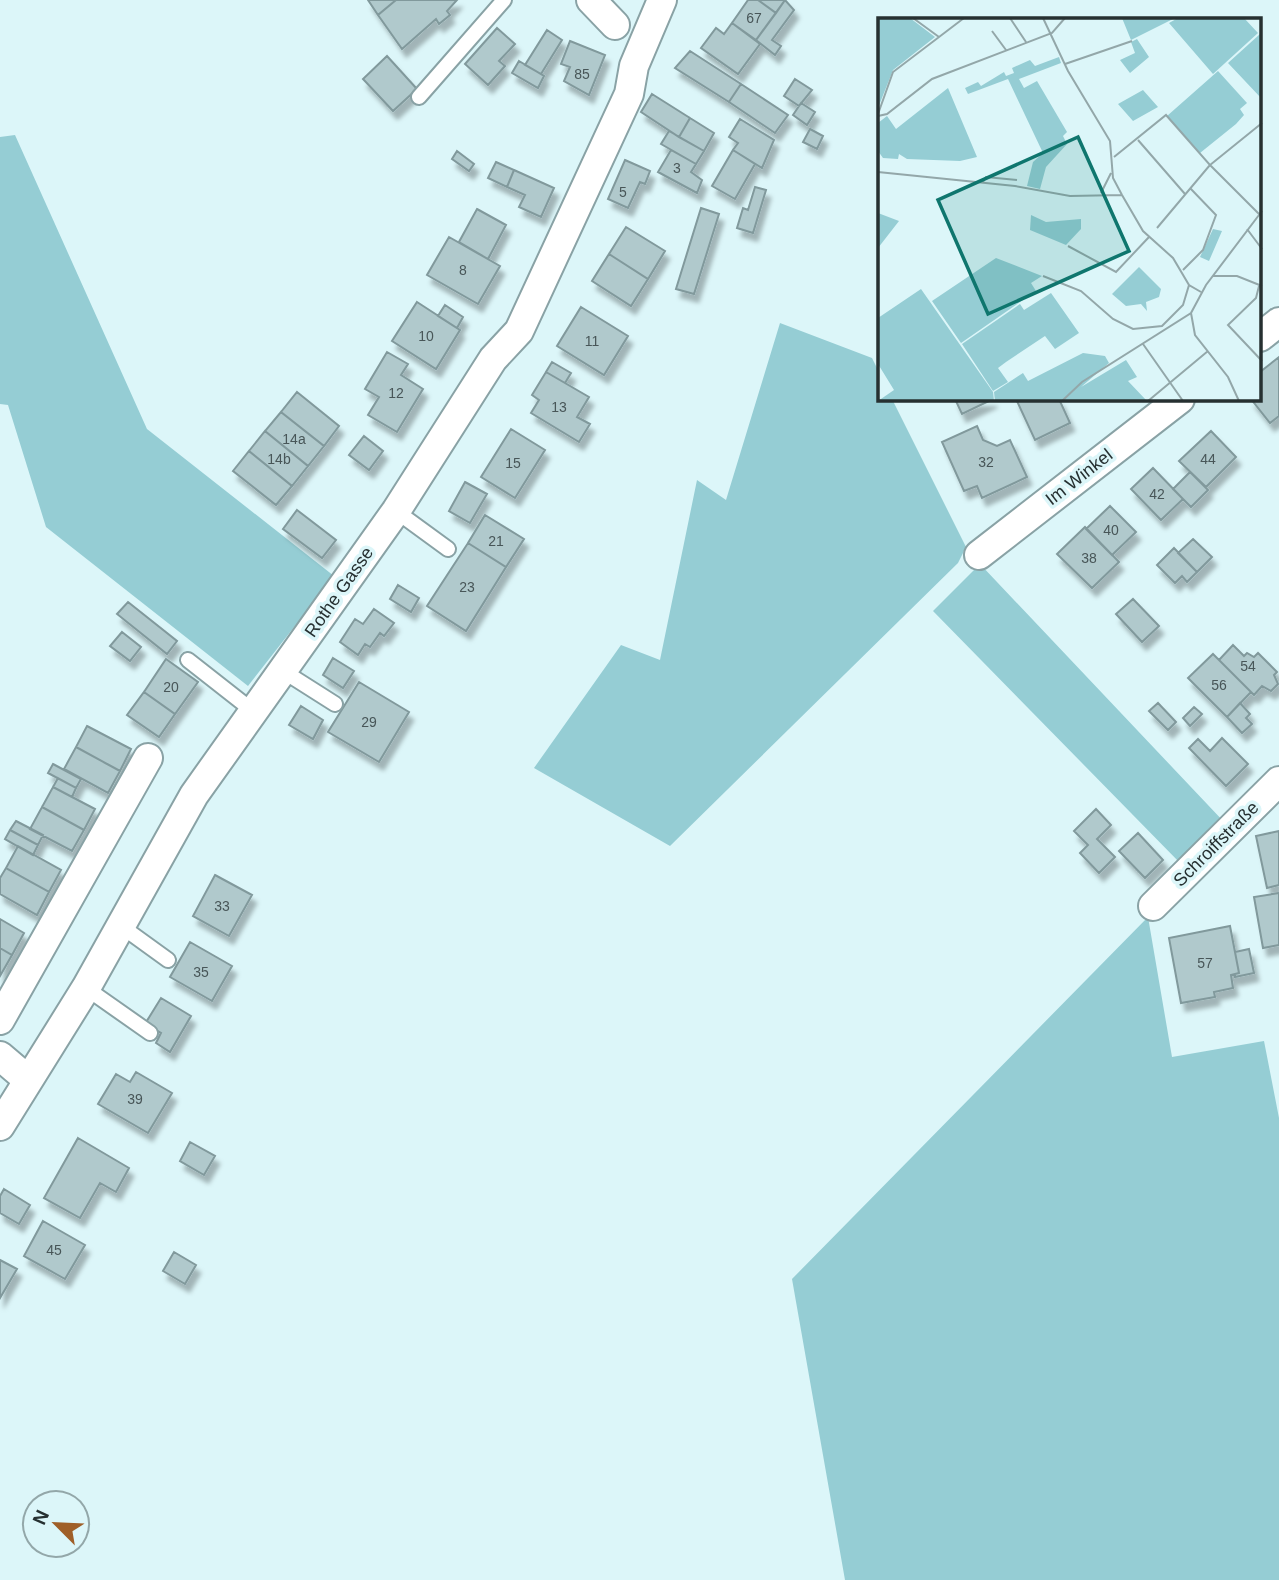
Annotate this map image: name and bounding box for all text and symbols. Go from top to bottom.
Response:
house number: 67 [746,10,762,26]
inset map [878,18,1262,401]
house number: 85 [574,66,590,82]
house number: 3 [673,160,681,176]
house number: 5 [619,184,627,200]
house number: 8 [459,262,467,278]
house number: 10 [418,328,434,344]
house number: 11 [585,333,599,349]
house number: 12 [388,385,404,401]
house number: 13 [551,399,567,415]
house number: 14a [282,431,306,447]
street label: Im Winkel [1042,445,1116,509]
house number: 14b [267,451,291,467]
house number: 44 [1200,451,1216,467]
house number: 32 [978,454,994,470]
house number: 15 [505,455,521,471]
house number: 42 [1149,486,1165,502]
house number: 40 [1103,522,1119,538]
house number: 21 [488,533,504,549]
street label: Rothe Gasse [301,543,377,641]
house number: 38 [1081,550,1097,566]
house number: 23 [459,579,475,595]
house number: 54 [1240,658,1256,674]
house number: 56 [1211,677,1227,693]
house number: 20 [163,679,179,695]
house number: 29 [361,714,377,730]
street label: Schroiffstraße [1169,797,1263,891]
house number: 33 [214,898,230,914]
house number: 57 [1197,955,1213,971]
house number: 35 [193,964,209,980]
house number: 39 [127,1091,143,1107]
house number: 45 [46,1242,62,1258]
north arrow [21,1489,91,1559]
text: N [29,1507,53,1528]

